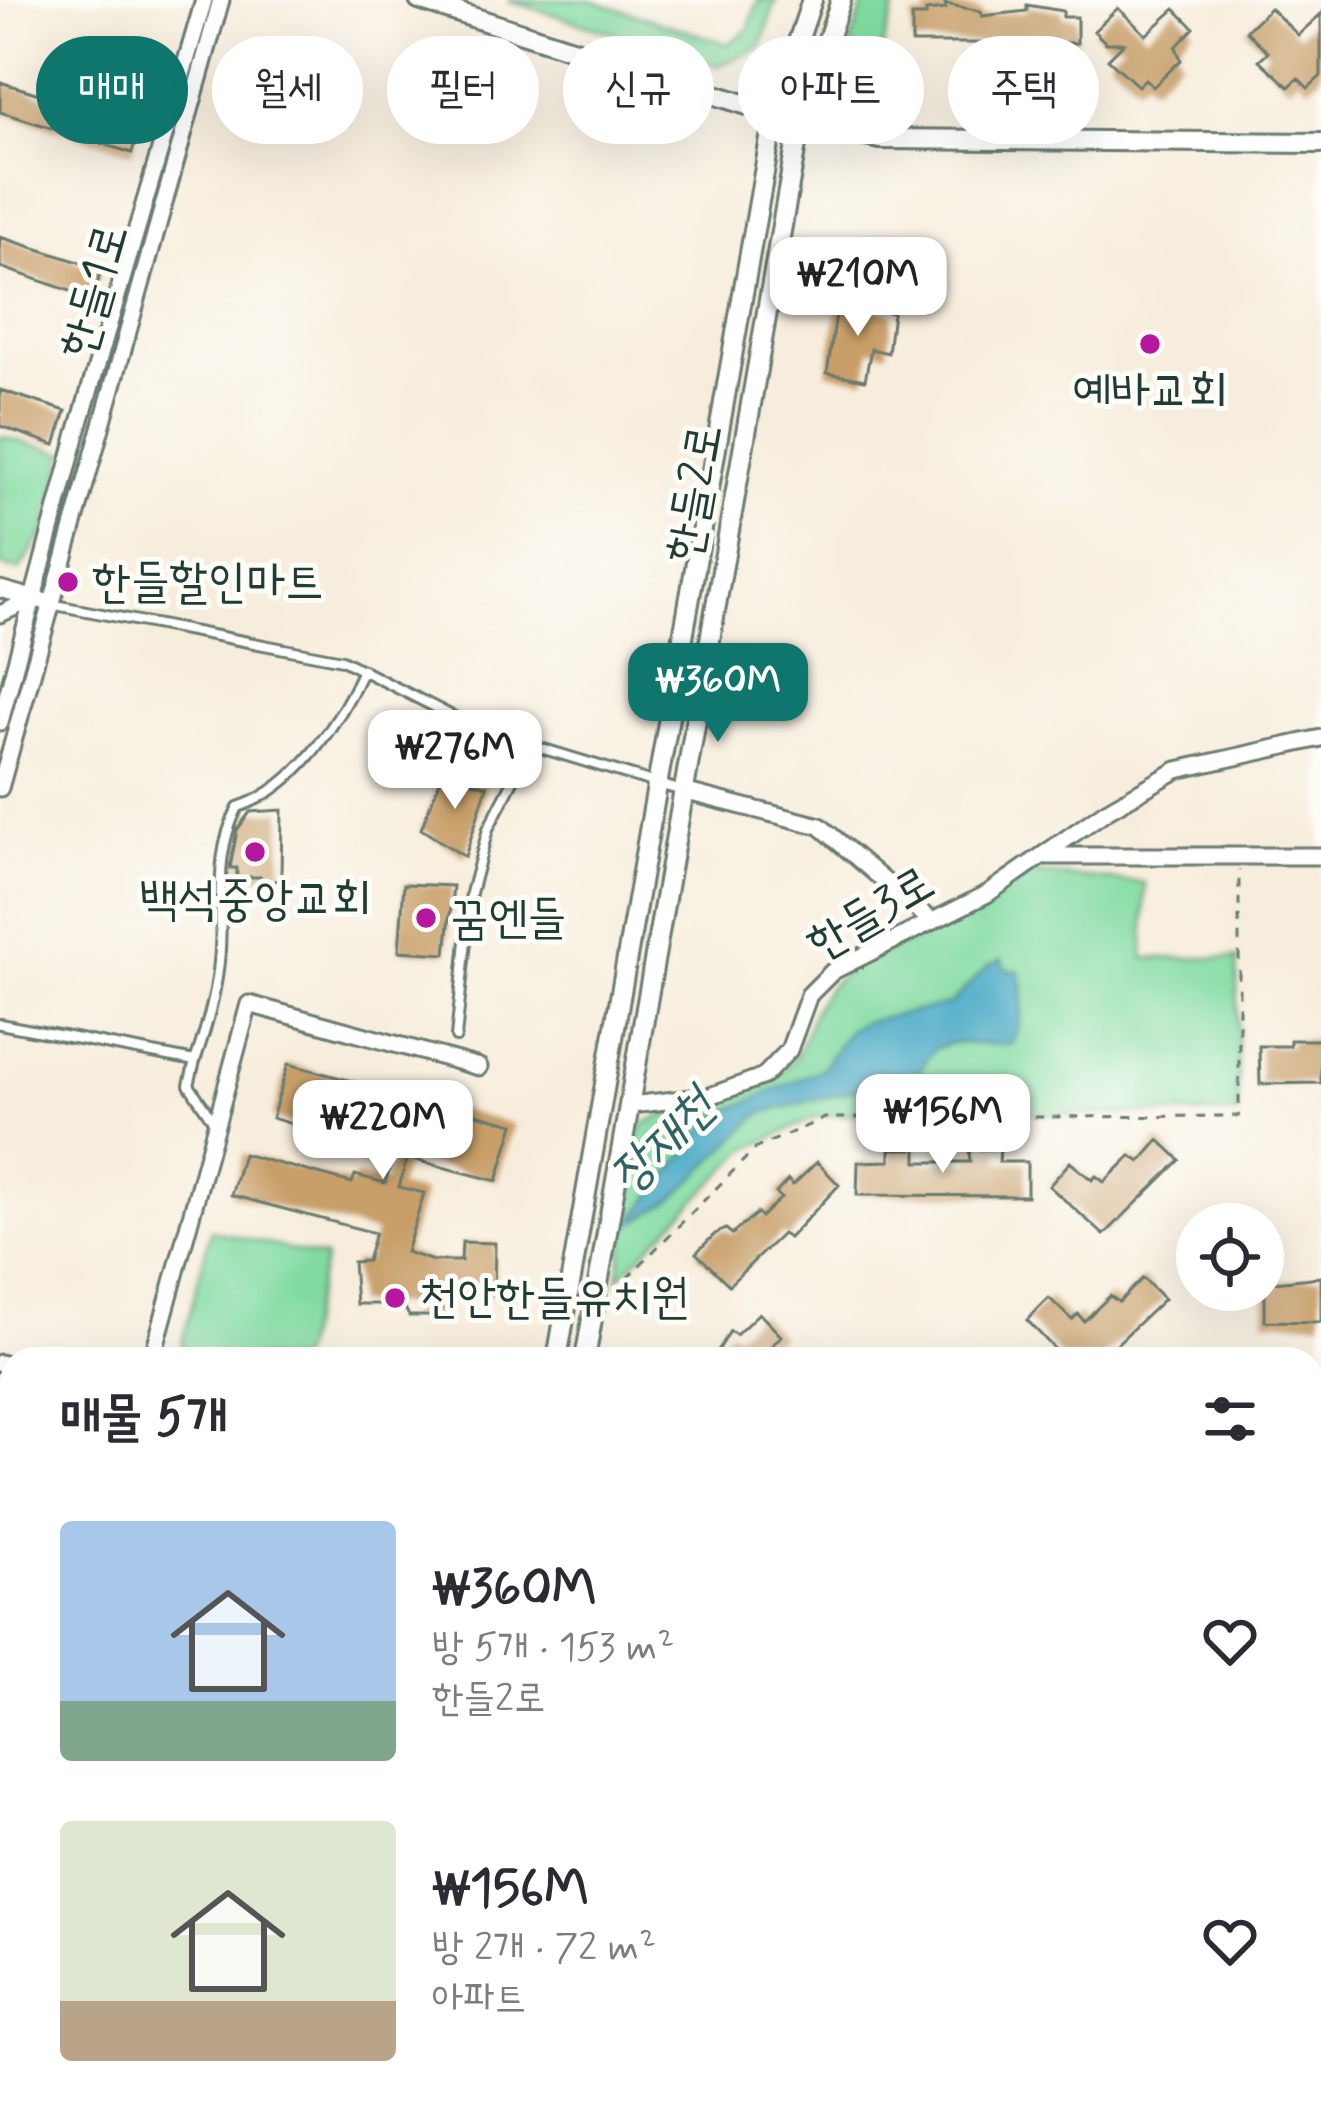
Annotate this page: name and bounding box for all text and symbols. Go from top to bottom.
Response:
chip: 매매 [36,36,188,144]
chip: 월세 [212,36,363,144]
chip: 필터 [387,36,539,144]
chip: 신규 [563,36,714,144]
chip: 아파트 [738,36,924,144]
chip: 주택 [948,36,1099,144]
street label: 한들1로 [46,216,144,366]
pin: ₩210M [774,237,942,339]
text: ₩210M [797,250,919,301]
marker: 예바교회 [1137,331,1163,357]
place label: 예바교회 [1073,361,1227,424]
street label: 한들2로 [652,419,738,567]
place label: 한들할인마트 [92,551,324,614]
marker: 한들할인마트 [55,569,81,595]
pin: ₩360M [634,643,802,745]
text: ₩360M [655,656,781,707]
pin: ₩276M [371,710,539,812]
text: ₩276M [395,723,515,774]
marker: 백석중앙교회 [242,839,268,865]
street label: 한들3로 [796,852,946,976]
place label: 백석중앙교회 [139,869,371,932]
place label: 꿈엔들 [450,887,566,950]
marker: 꿈엔들 [413,905,439,931]
water label: 장재천 [596,1072,733,1209]
pin: ₩156M [859,1074,1027,1176]
pin: ₩220M [299,1080,467,1182]
text: ₩156M [883,1087,1003,1138]
text: ₩220M [320,1093,446,1144]
map controls [1176,1203,1284,1311]
button: locate [1176,1203,1284,1311]
place label: 천안한들유치원 [419,1267,689,1330]
marker: 천안한들유치원 [382,1285,408,1311]
text: 매물 5개 [60,1386,228,1452]
icon: filters [1197,1386,1263,1452]
text: ₩360M [432,1557,597,1623]
icon: home [156,1569,300,1713]
icon: heart [1197,1608,1263,1674]
text: 방 5개 · 153 m² [432,1623,674,1674]
text: 한들2로 [432,1674,545,1725]
text: ₩156M [432,1857,589,1923]
icon: home [156,1869,300,2013]
icon: heart [1197,1908,1263,1974]
text: 방 2개 · 72 m² [432,1923,656,1974]
text: 아파트 [432,1974,526,2025]

